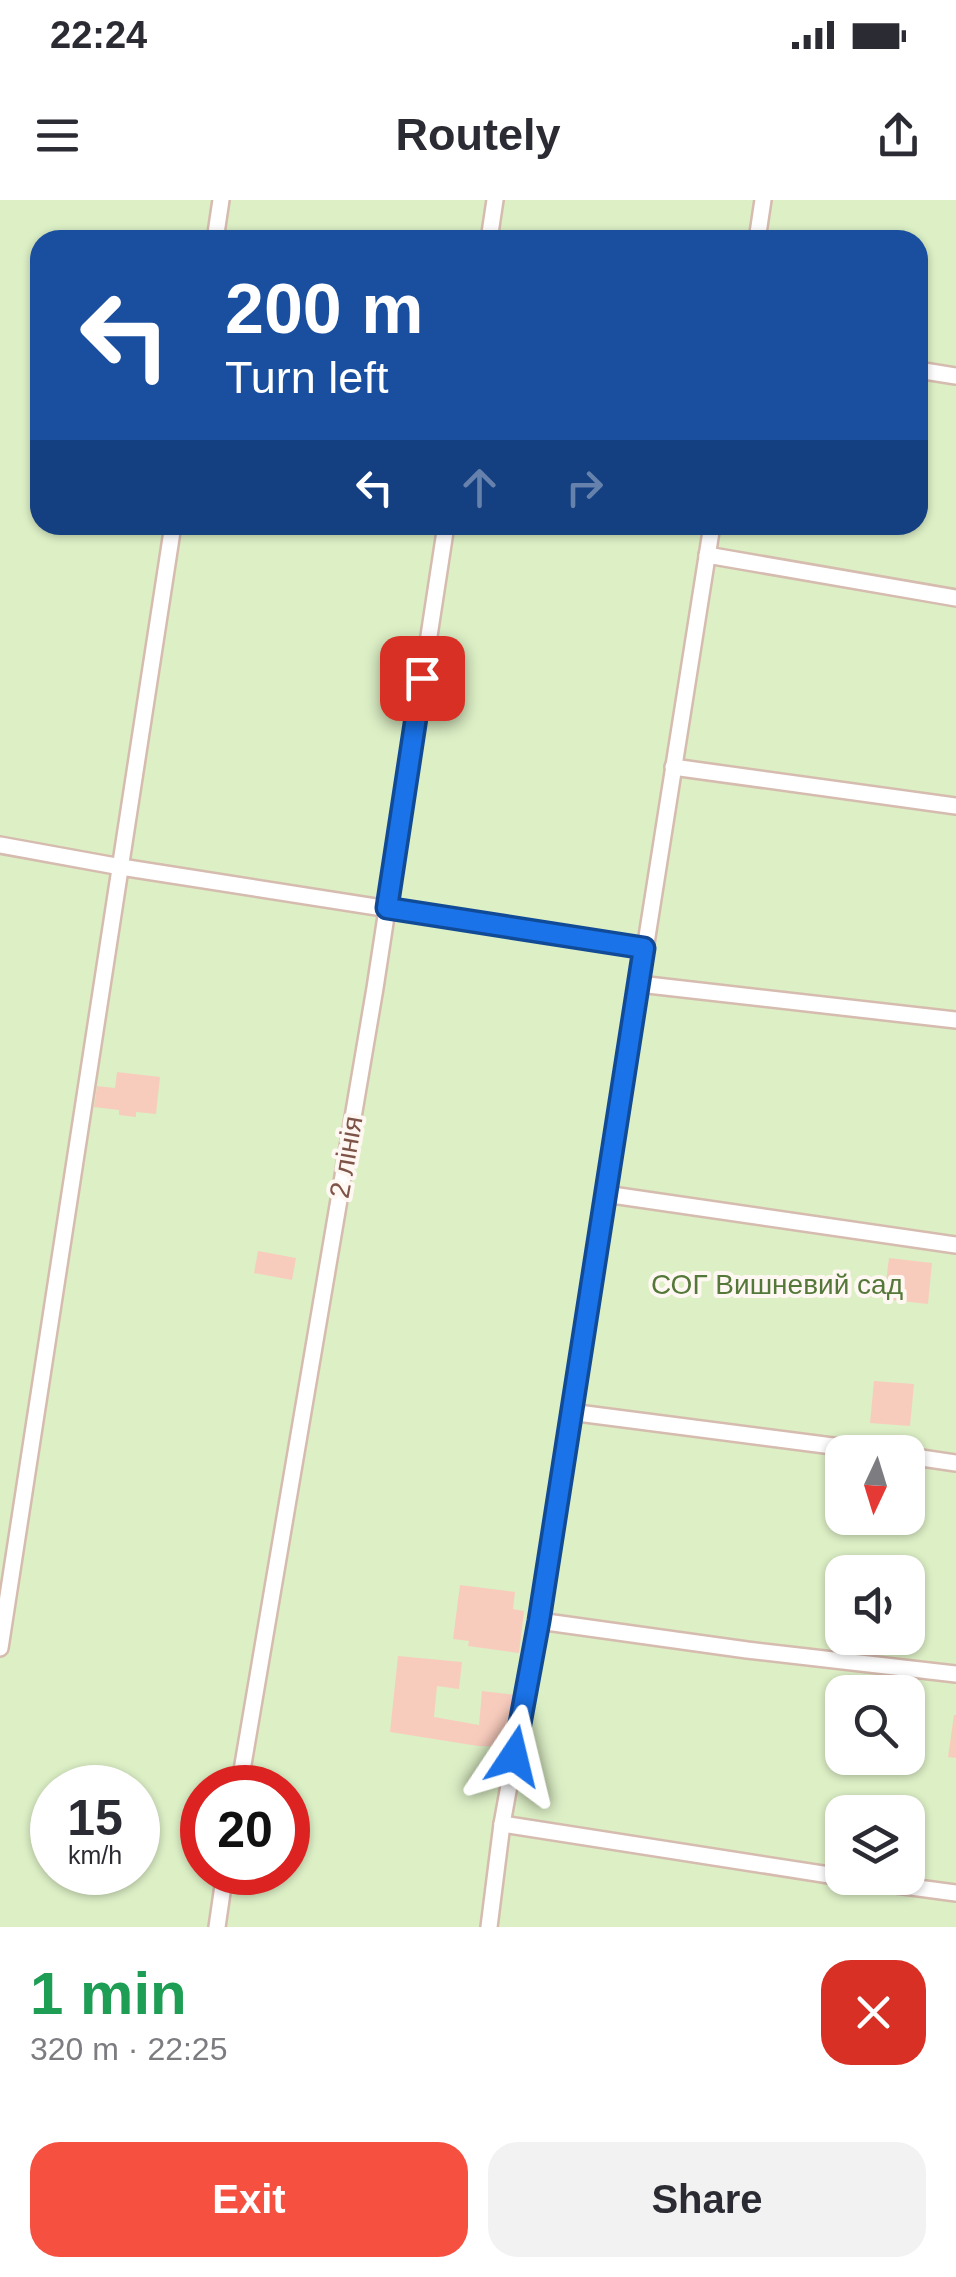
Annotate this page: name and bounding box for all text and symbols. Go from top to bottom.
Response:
text: 22:24 [50,14,147,56]
icon: menu [30,108,85,163]
icon: share [871,108,926,163]
text: Routely [395,109,561,160]
icon: left [60,270,190,400]
text: 200 m [225,270,423,348]
text: Turn left [225,352,388,403]
icon: left [347,460,402,515]
icon: ahead [452,460,507,515]
icon: right [557,460,612,515]
pin [380,636,465,721]
icon: arrive [395,651,450,706]
street label: 2 лінія [324,1114,368,1200]
park label: СОГ Вишневий сад [651,1269,903,1300]
north arrow [825,1435,925,1535]
map controls [825,1435,925,1895]
button: sound [825,1555,925,1655]
button: search [825,1675,925,1775]
position arrow [462,1704,566,1808]
speed limit sign: 20 [180,1765,310,1895]
text: 15 [67,1790,123,1846]
button: layers [825,1795,925,1895]
text: km/h [68,1841,122,1869]
text: 1 min [30,1960,187,2027]
button: close [821,1960,926,2065]
text: 320 m · 22:25 [30,2031,227,2067]
button: Exit [30,2142,468,2257]
button: Share [488,2142,926,2257]

